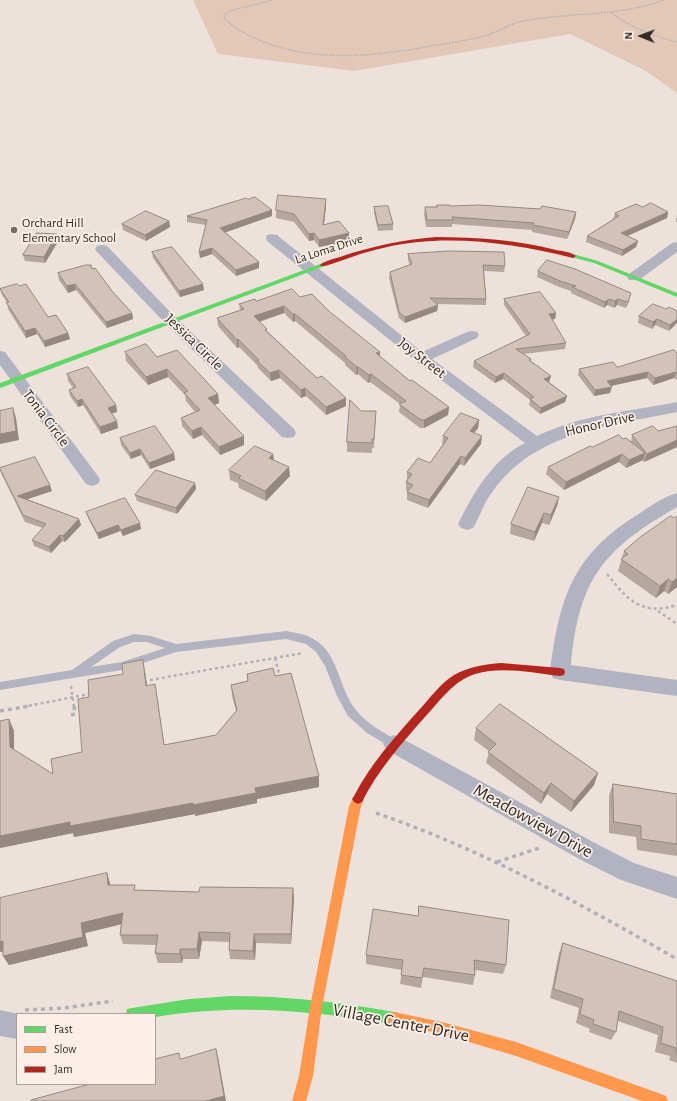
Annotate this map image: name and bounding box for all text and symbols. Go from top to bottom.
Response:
north arrow [621,16,661,56]
text: N [623,32,634,40]
place label: Orchard Hill Elementary School [22,215,116,246]
marker: Orchard Hill Elementary School [9,225,19,235]
street label: La Loma Drive [293,231,365,267]
street label: Jessica Circle [161,310,227,374]
street label: Joy Street [395,334,449,382]
street label: Tonia Circle [19,386,73,450]
street label: Honor Drive [564,407,636,441]
street label: Meadowview Drive [469,779,597,863]
street label: Village Center Drive [331,999,471,1047]
legend [16,1013,156,1085]
text: Fast [54,1023,73,1035]
text: Slow [54,1043,76,1055]
text: Jam [54,1063,73,1075]

